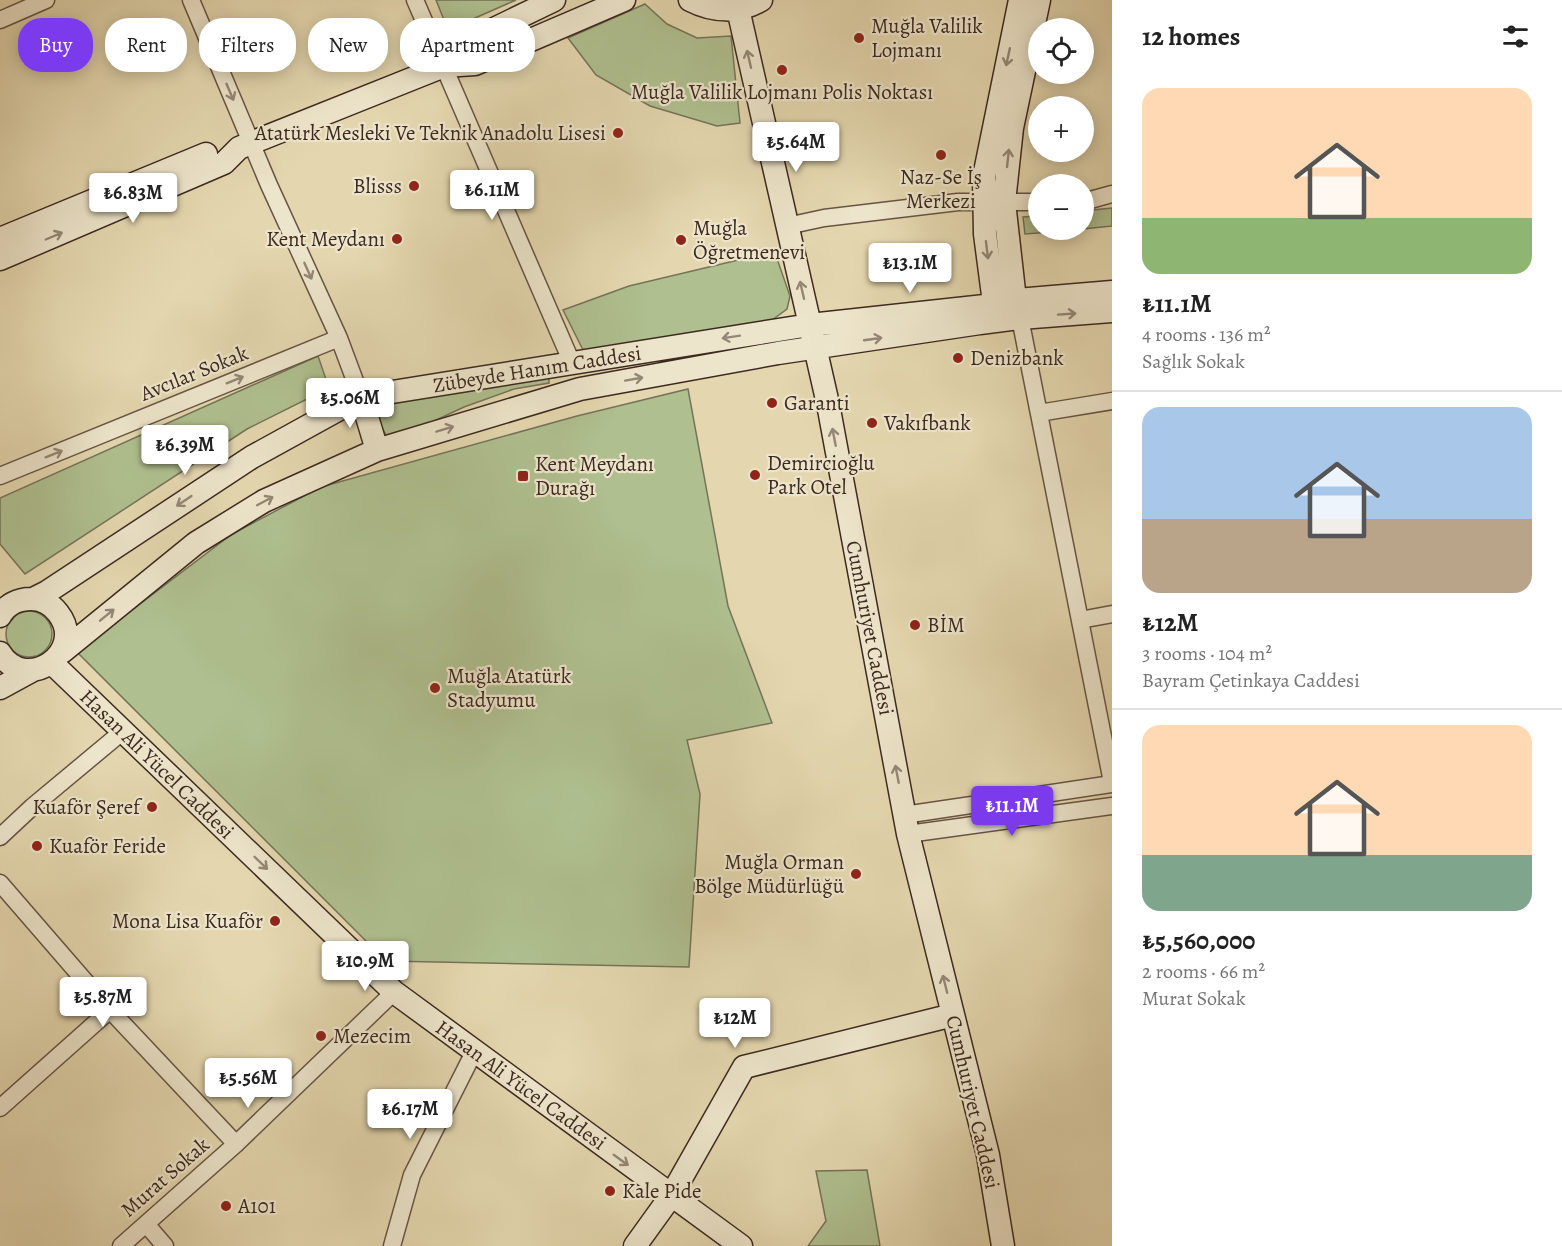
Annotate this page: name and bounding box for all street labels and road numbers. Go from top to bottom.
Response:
street label: Avcılar Sokak [135,338,253,408]
street label: Zübeyde Hanım Caddesi [431,339,643,399]
street label: Cumhuriyet Caddesi [839,538,901,718]
street label: Hasan Ali Yücel Caddesi [74,683,240,845]
street label: Cumhuriyet Caddesi [939,1012,1007,1192]
street label: Hasan Ali Yücel Caddesi [430,1014,612,1157]
street label: Murat Sokak [115,1130,216,1223]

